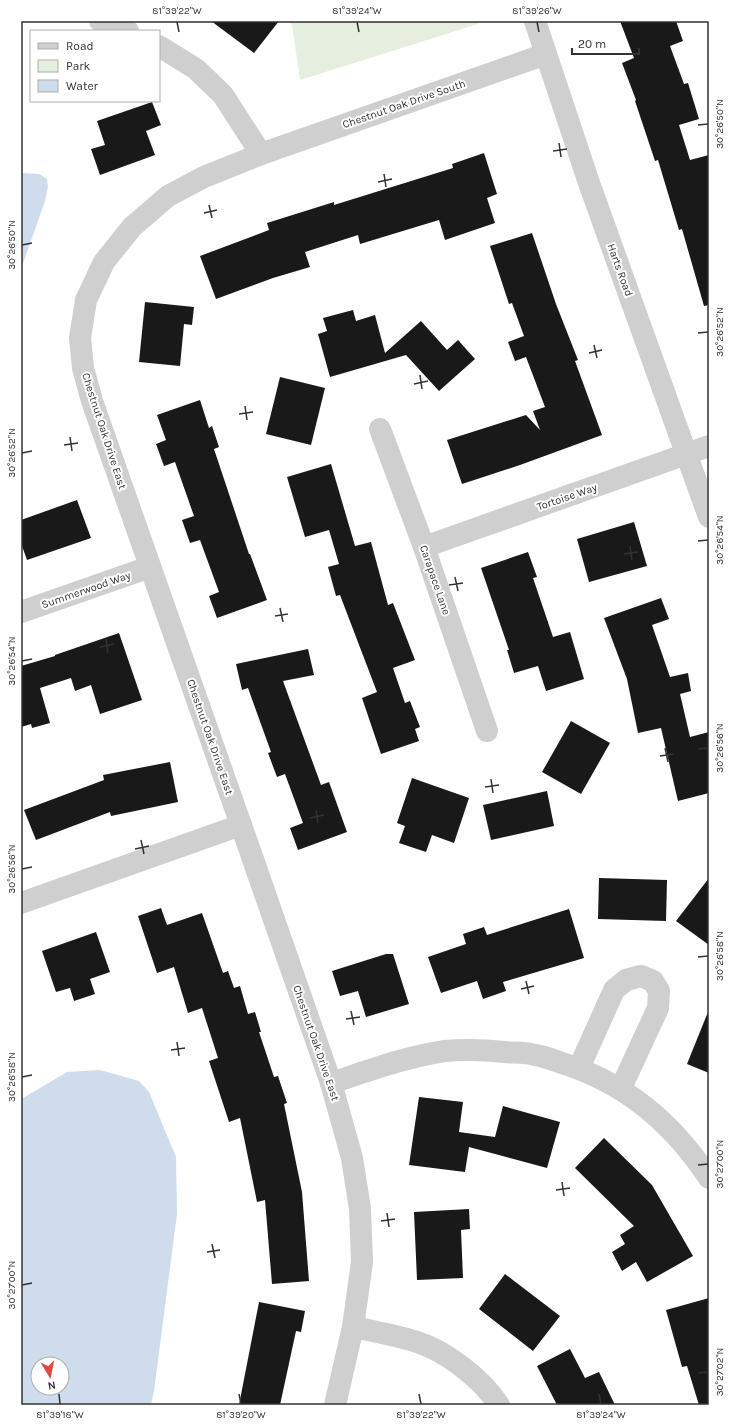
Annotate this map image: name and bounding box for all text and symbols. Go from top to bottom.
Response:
text: 81°39'22"W [152,5,202,17]
text: 81°39'24"W [332,5,382,17]
text: 81°39'26"W [512,5,562,17]
legend [30,30,160,102]
scale bar [572,30,639,56]
text: 20 m [578,37,606,51]
text: Road [66,39,94,53]
text: Park [66,59,91,73]
street label: Chestnut Oak Drive South [341,77,467,131]
text: Water [66,79,99,93]
text: 30°26'50"N [714,99,726,149]
text: 30°26'50"N [6,220,18,270]
street label: Harts Road [604,242,636,298]
text: 30°26'52"N [714,307,726,357]
street label: Chestnut Oak Drive East [79,371,129,491]
text: 30°26'52"N [6,428,18,478]
street label: Tortoise Way [535,481,599,513]
text: 30°26'54"N [714,515,726,565]
street label: Carapace Lane [417,543,453,617]
street label: Summerwood Way [40,569,132,611]
text: 30°26'54"N [6,636,18,686]
street label: Chestnut Oak Drive East [184,677,236,797]
text: 30°26'56"N [714,723,726,773]
text: 30°26'56"N [6,844,18,894]
text: 30°26'58"N [714,931,726,981]
street label: Chestnut Oak Drive East [290,983,342,1103]
text: 30°26'58"N [6,1052,18,1102]
text: 30°27'00"N [714,1140,726,1188]
text: 30°27'00"N [6,1261,18,1309]
text: 30°27'02"N [714,1348,726,1396]
north arrow [30,1356,70,1396]
text: N [47,1378,57,1392]
text: 81°39'18"W [36,1409,84,1421]
text: 81°39'20"W [216,1409,266,1421]
text: 81°39'22"W [396,1409,446,1421]
text: 81°39'24"W [576,1409,626,1421]

